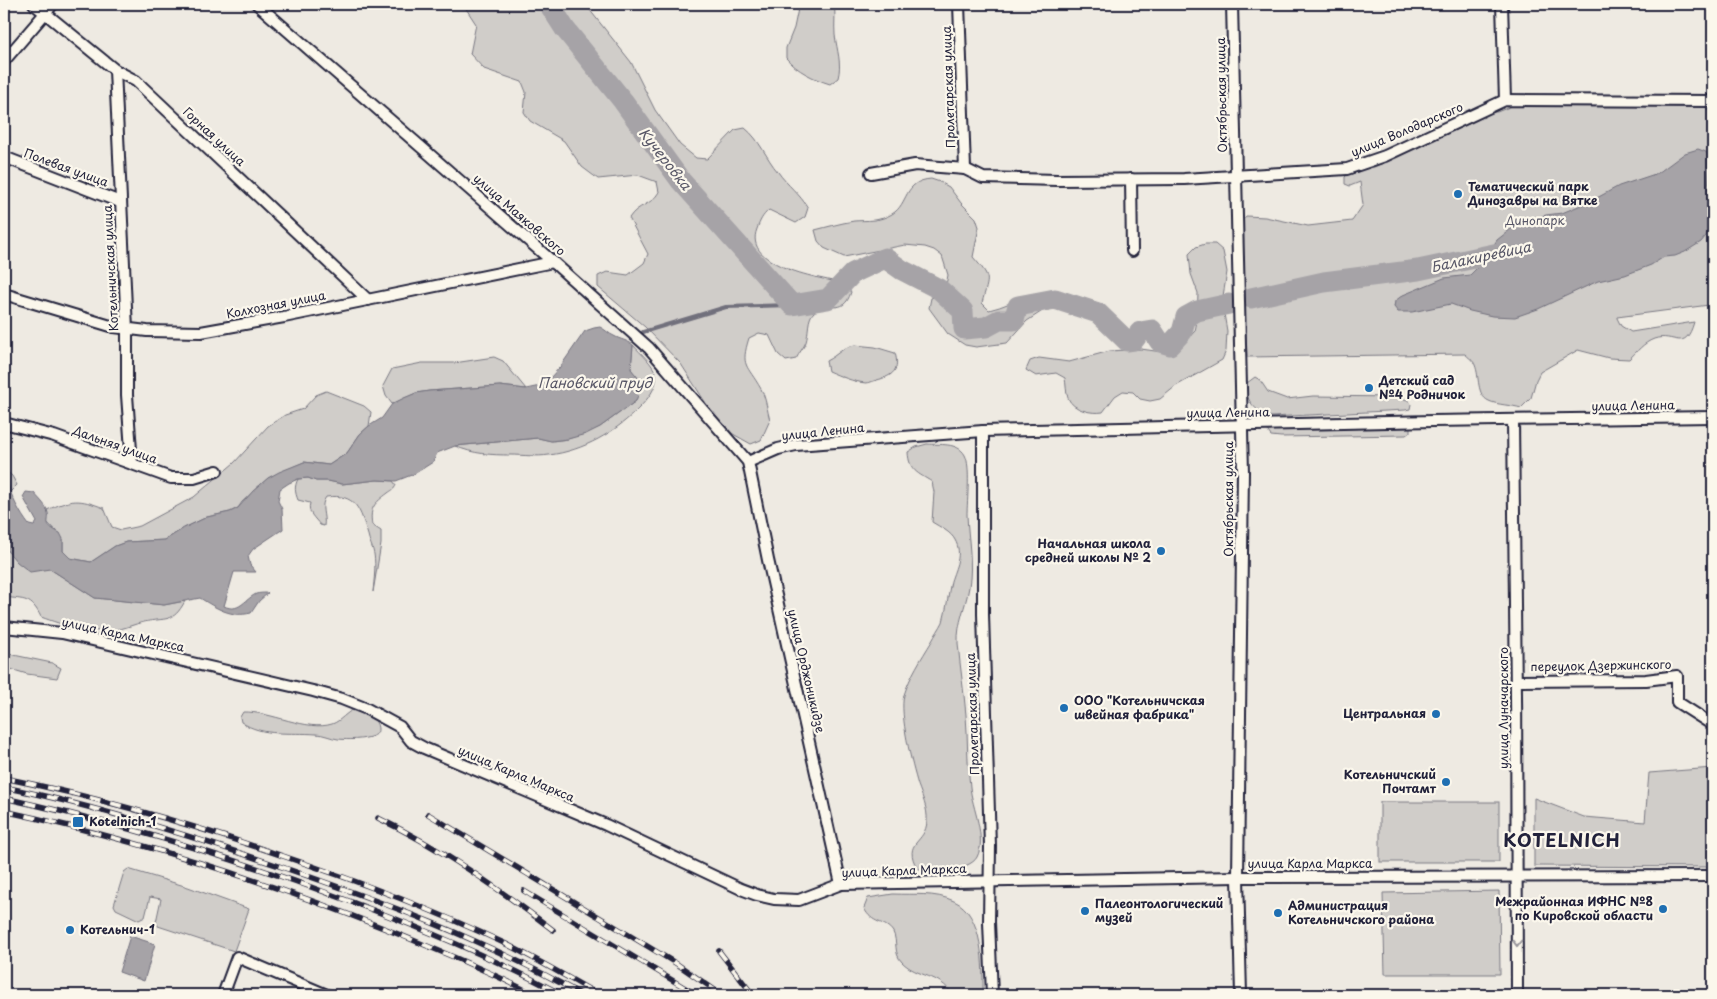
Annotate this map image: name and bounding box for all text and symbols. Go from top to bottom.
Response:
street label: Пролетарская улица [937,25,959,149]
street label: Октябрьская улица [1211,37,1231,153]
street label: улица Володарского [1348,97,1466,161]
street label: Горная улица [180,103,250,170]
water label: Кучеровка [634,123,697,195]
street label: Полевая улица [22,143,112,191]
street label: улица Маяковского [470,169,570,260]
place label: Тематический парк Динозавры на Вятке [1467,177,1598,209]
marker: Тематический парк Динозавры на Вятке [1452,188,1464,200]
street label: Котельничская улица [98,204,122,332]
park label: Динопарк [1504,211,1565,229]
water label: Балакиревица [1429,235,1534,277]
street label: Колхозная улица [225,285,327,322]
place label: Детский сад №4 Родничок [1378,371,1465,403]
water label: Пановский пруд [538,372,654,393]
marker: Детский сад №4 Родничок [1363,382,1375,394]
street label: улица Ленина [1591,395,1675,415]
street label: улица Ленина [1186,402,1270,422]
street label: улица Ленина [781,418,866,444]
street label: Дальняя улица [70,420,161,468]
street label: Октябрьская улица [1219,441,1237,557]
place label: Начальная школа средней школы № 2 [1025,534,1152,566]
marker: Начальная школа средней школы № 2 [1155,545,1167,557]
street label: улица Орджоникидзе [784,607,830,735]
street label: улица Карла Маркса [60,612,187,656]
street label: улица Луначарского [1494,647,1512,769]
street label: Пролетарская улица [961,652,983,776]
street label: переулок Дзержинского [1530,655,1672,675]
place label: ООО "Котельничская швейная фабрика" [1074,691,1205,723]
marker: ООО "Котельничская швейная фабрика" [1058,702,1070,714]
place label: Центральная [1343,704,1426,722]
marker: Центральная [1430,708,1442,720]
street label: улица Карла Маркса [455,740,578,806]
place label: Котельничский Почтамт [1344,765,1437,797]
marker: Котельничский Почтамт [1440,776,1452,788]
place label: Kotelnich-1 [89,812,157,830]
marker: Kotelnich-1 [71,815,85,829]
district label: KOTELNICH [1503,826,1621,853]
street label: улица Карла Маркса [1247,854,1373,872]
street label: улица Карла Маркса [841,859,967,881]
place label: Межрайонная ИФНС №8 по Кировской области [1495,892,1653,924]
place label: Палеонтологический музей [1095,894,1223,926]
place label: Администрация Котельничского района [1288,896,1434,928]
marker: Межрайонная ИФНС №8 по Кировской области [1657,903,1669,915]
marker: Палеонтологический музей [1079,905,1091,917]
marker: Администрация Котельничского района [1272,907,1284,919]
place label: Котельнич-1 [80,920,155,938]
marker: Котельнич-1 [64,924,76,936]
one-way arrow [1512,940,1522,947]

